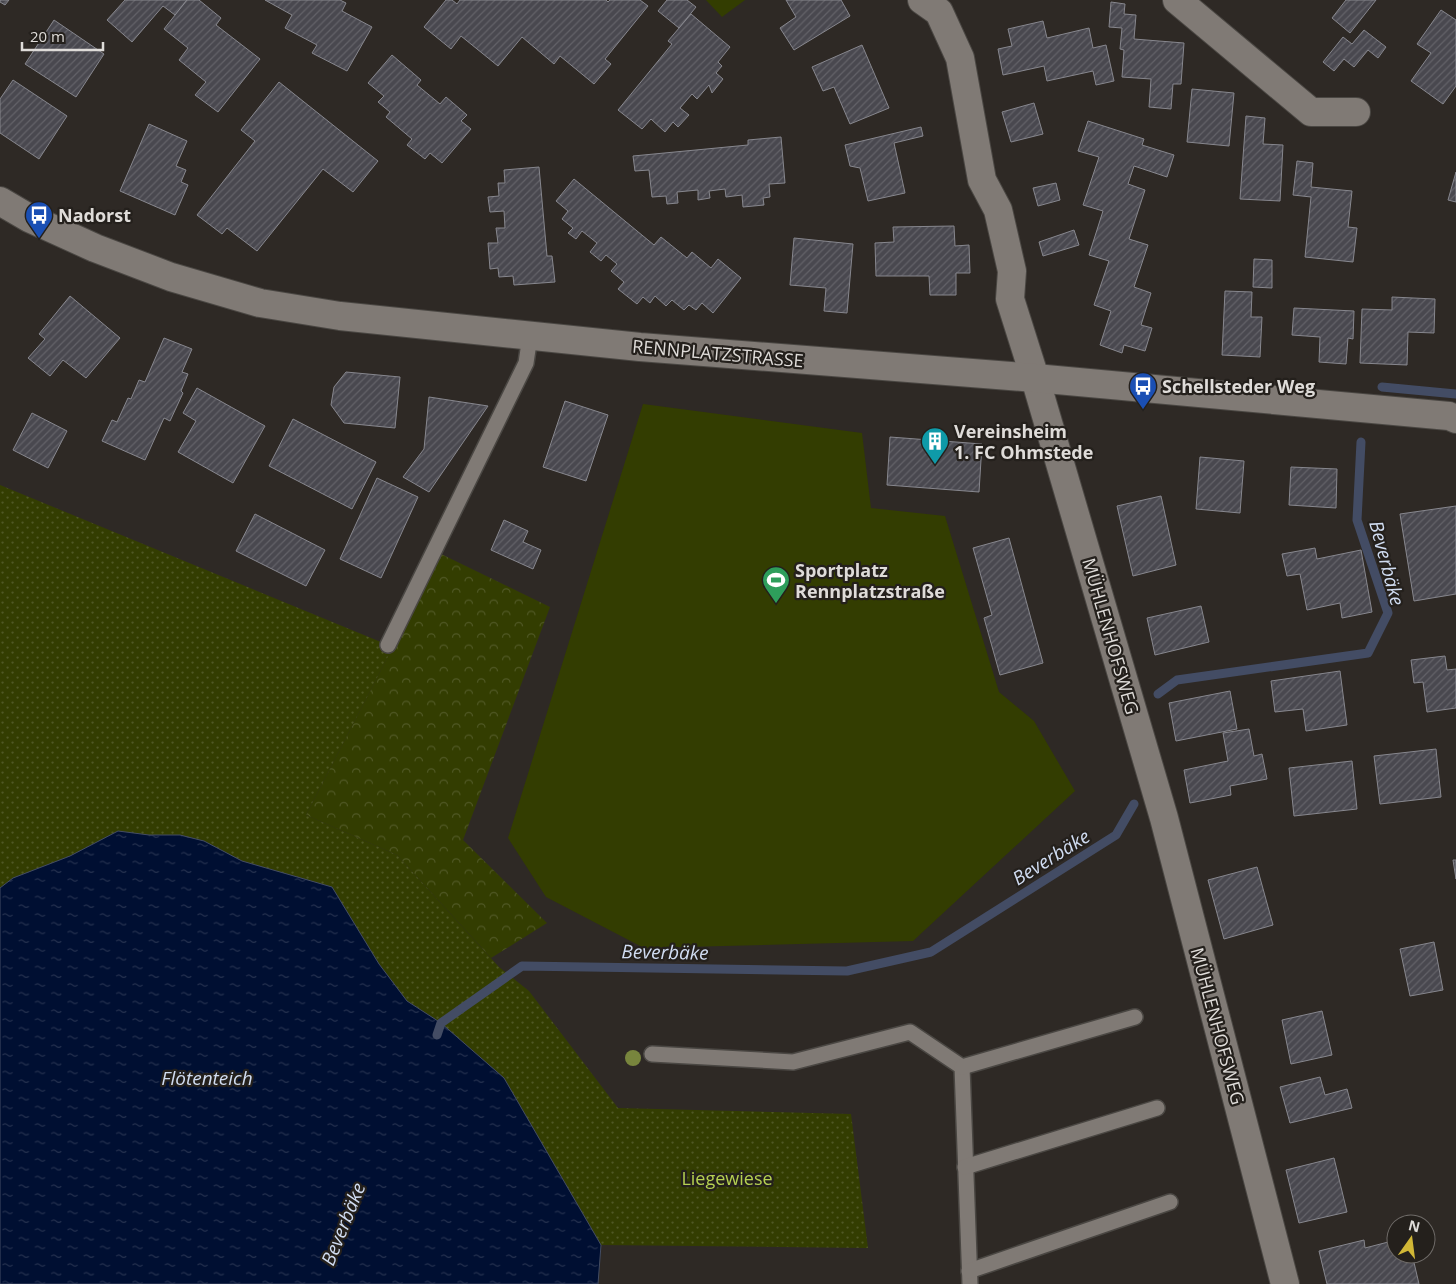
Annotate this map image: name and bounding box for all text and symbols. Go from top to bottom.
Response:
scale bar [22,20,104,52]
text: 20 m [30,26,65,46]
bus stop icon: Nadorst [24,200,54,239]
place label: Nadorst [58,203,131,227]
street label: RENNPLATZSTRASSE [631,334,805,372]
bus stop icon: Schellsteder Weg [1128,371,1158,410]
place label: Schellsteder Weg [1162,374,1315,398]
place label: Vereinsheim 1. FC Ohmstede [954,419,1093,464]
building icon: Vereinsheim 1. FC Ohmstede [920,426,950,465]
water label: Beverbäke [1363,518,1411,608]
street label: MÜHLENHOFSWEG [1077,555,1145,717]
place label: Sportplatz Rennplatzstraße [795,558,945,603]
sports icon: Sportplatz Rennplatzstraße [761,565,791,604]
water label: Beverbäke [1007,823,1095,891]
water label: Beverbäke [621,938,709,966]
street label: MÜHLENHOFSWEG [1185,945,1251,1107]
water label: Flötenteich [161,1065,253,1091]
park label: Liegewiese [681,1166,773,1190]
water label: Beverbäke [315,1179,371,1269]
north arrow [1386,1214,1436,1264]
text: N [1406,1215,1422,1236]

